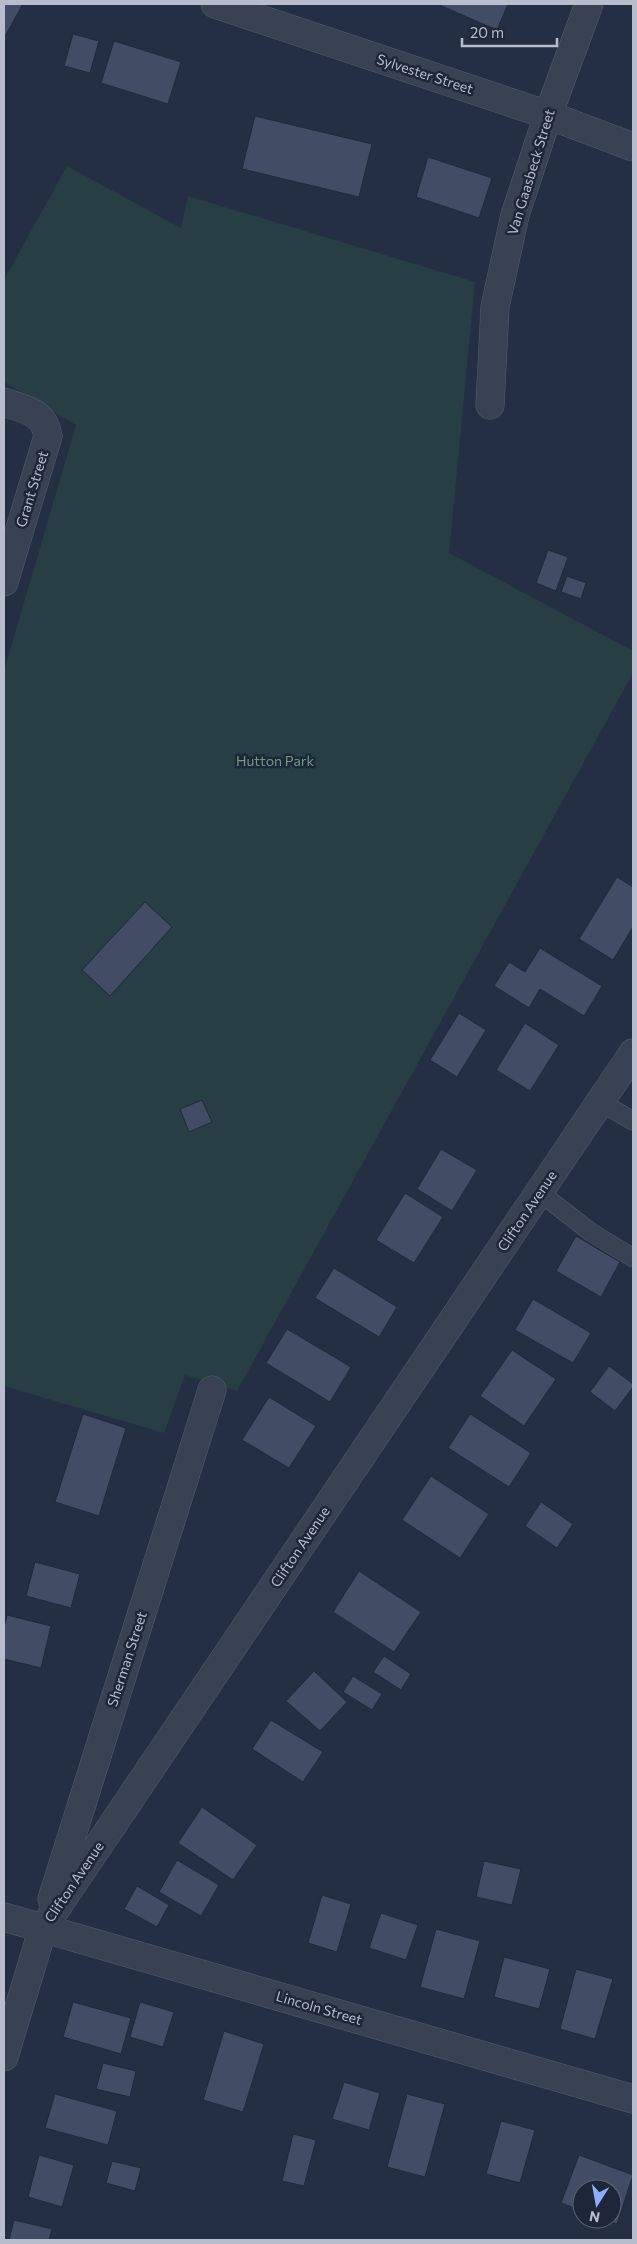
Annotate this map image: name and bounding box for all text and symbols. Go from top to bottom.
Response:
scale bar [462,15,557,47]
text: 20 m [470,23,504,41]
street label: Sylvester Street [375,50,476,97]
street label: Van Gaasbeck Street [503,107,558,237]
street label: Grant Street [12,448,51,529]
park label: Hutton Park [236,752,314,769]
street label: Clifton Avenue [493,1167,560,1254]
street label: Clifton Avenue [266,1503,333,1590]
street label: Sherman Street [103,1609,150,1709]
street label: Clifton Avenue [40,1838,107,1925]
street label: Lincoln Street [274,1987,364,2028]
north arrow [572,2179,622,2229]
text: N [588,2208,601,2227]

